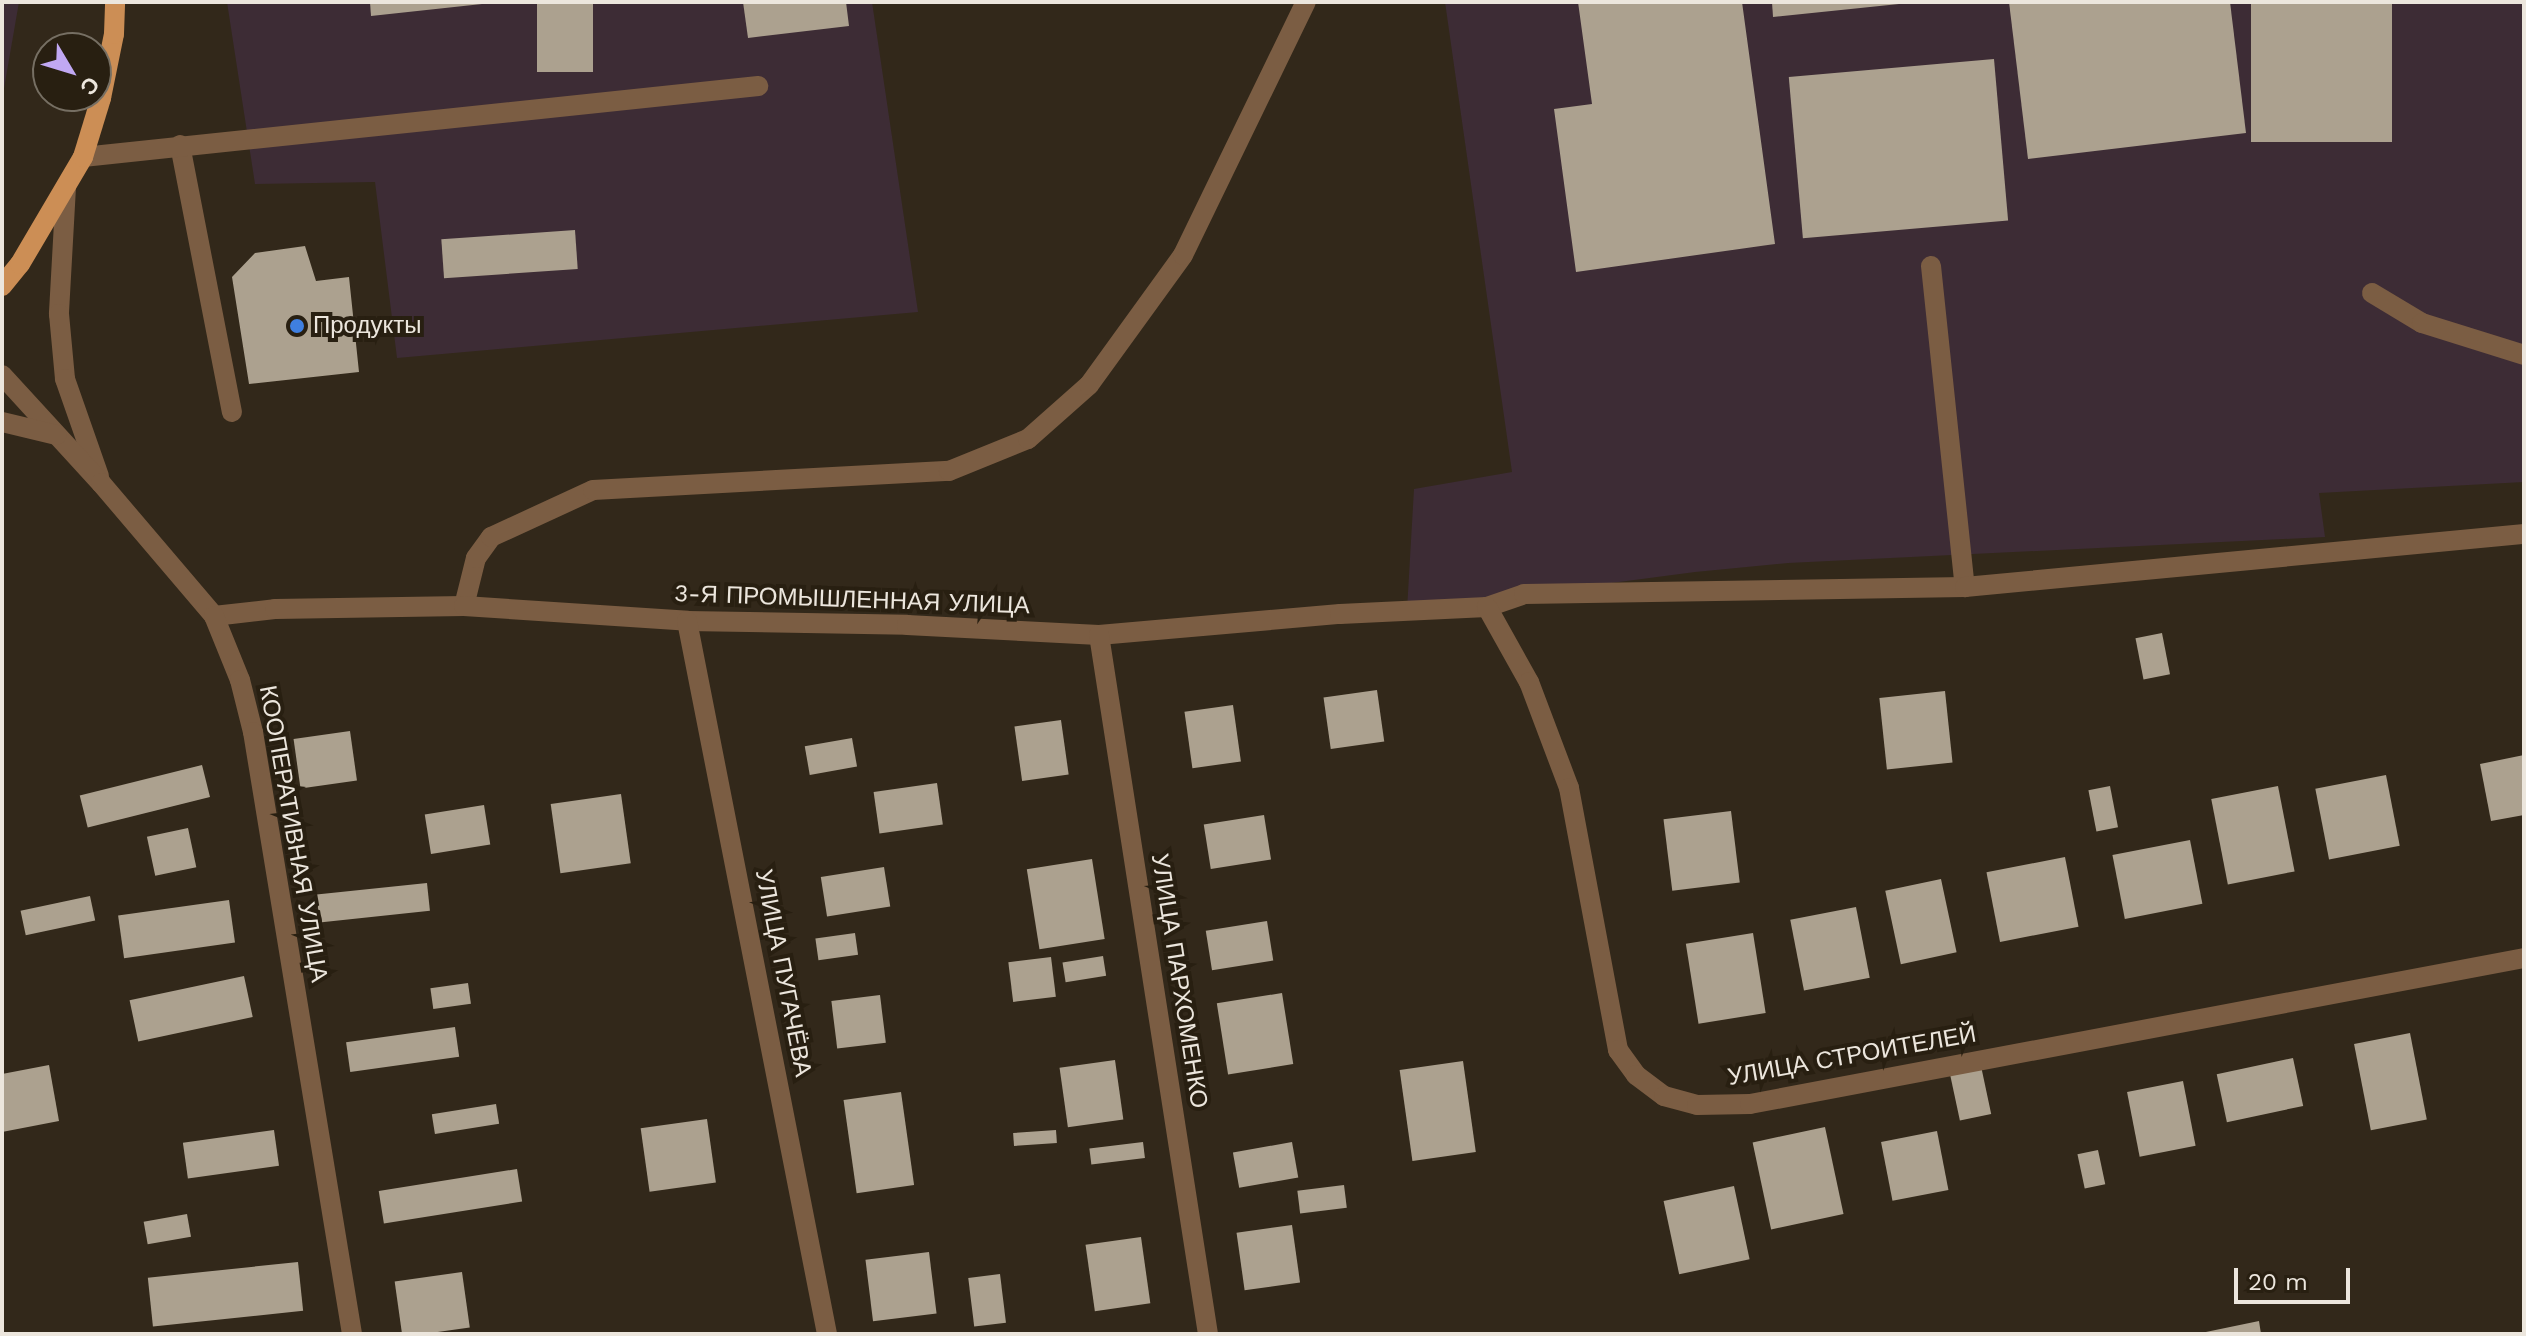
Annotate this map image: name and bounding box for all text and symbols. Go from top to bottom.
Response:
north arrow [32,32,112,112]
text: С [75,72,104,100]
place label: Продукты [313,312,421,340]
marker: Продукты [288,317,306,335]
street label: 3-Я ПРОМЫШЛЕННАЯ УЛИЦА [674,579,1030,621]
street label: КООПЕРАТИВНАЯ УЛИЦА [253,683,333,985]
street label: УЛИЦА ПАРХОМЕНКО [1145,852,1213,1110]
street label: УЛИЦА ПУГАЧЁВА [749,867,817,1079]
street label: УЛИЦА СТРОИТЕЛЕЙ [1726,1020,1978,1092]
scale bar [2238,1252,2354,1302]
text: 20 m [2248,1268,2308,1296]

